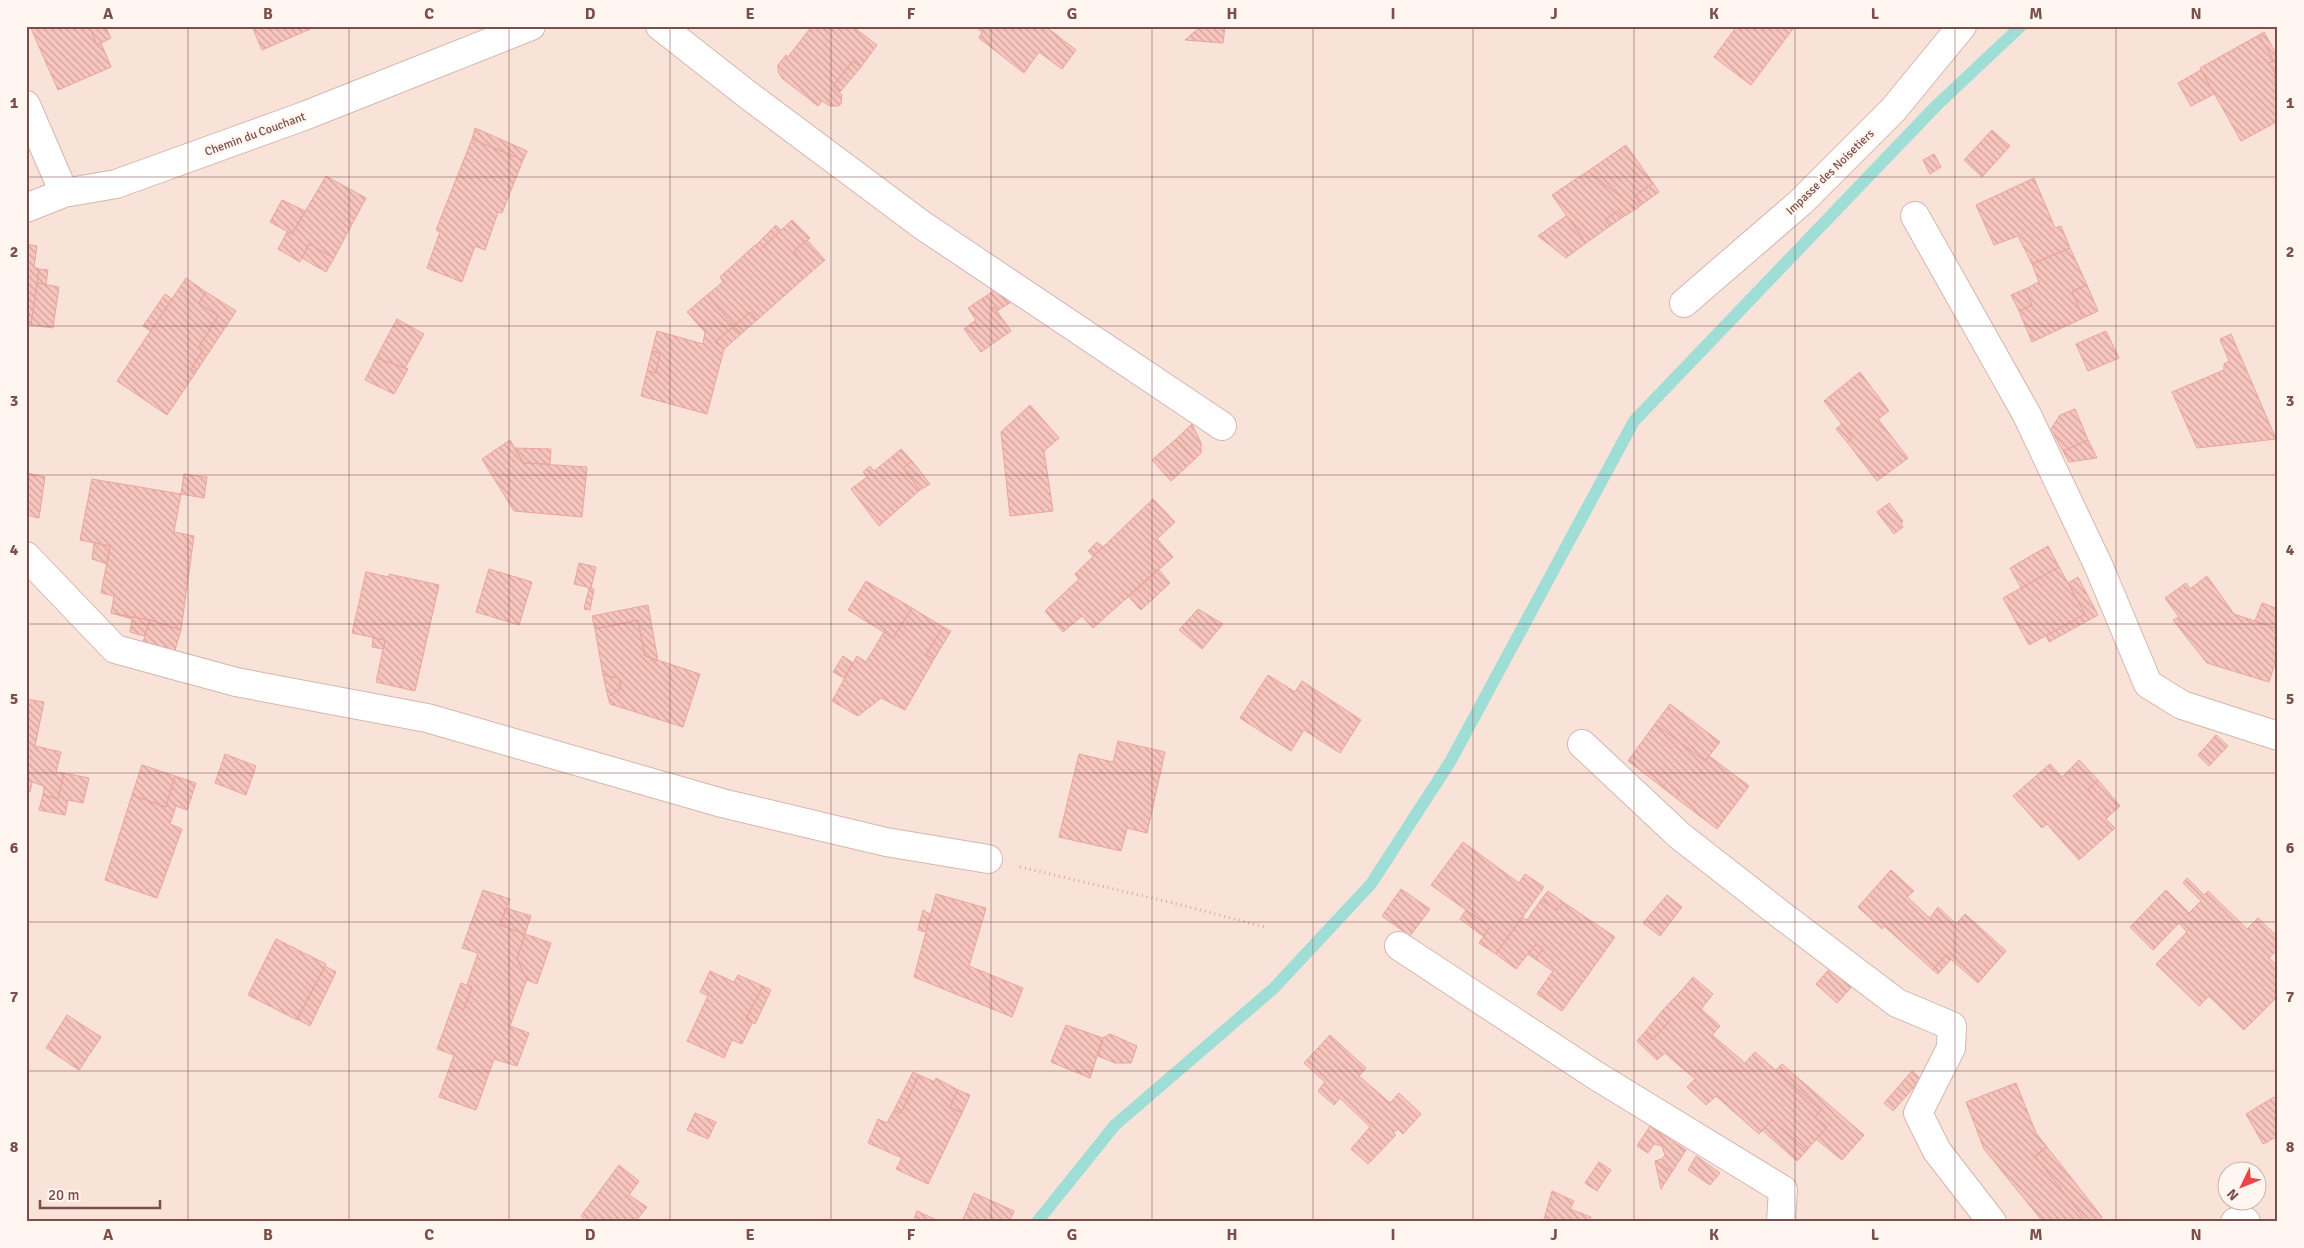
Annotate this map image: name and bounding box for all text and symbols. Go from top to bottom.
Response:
text: A [103,4,114,24]
text: B [263,4,273,24]
text: C [424,4,434,24]
text: D [585,4,596,24]
text: E [745,4,755,24]
text: F [907,4,916,24]
text: G [1067,4,1077,24]
text: H [1227,4,1237,24]
text: I [1390,4,1396,24]
text: J [1550,4,1558,24]
text: K [1709,4,1719,24]
text: L [1871,4,1880,24]
text: M [2029,4,2043,24]
text: N [2190,4,2202,24]
text: 1 [10,93,19,113]
text: 1 [2286,93,2295,113]
street label: Chemin du Couchant [203,109,308,160]
street label: Impasse des Noisetiers [1783,126,1878,218]
text: 2 [10,242,18,262]
text: 2 [2286,242,2294,262]
text: 3 [10,391,18,411]
text: 3 [2286,391,2294,411]
text: 4 [10,540,19,560]
text: 4 [2286,540,2295,560]
text: 5 [10,689,18,709]
text: 5 [2286,689,2294,709]
text: 6 [10,838,19,858]
text: 6 [2286,838,2295,858]
text: 7 [10,987,19,1007]
text: 7 [2286,987,2295,1007]
text: 8 [10,1137,19,1157]
text: 8 [2286,1137,2295,1157]
north arrow [2216,1160,2266,1210]
scale bar [40,1178,160,1210]
text: N [2223,1185,2242,1204]
text: 20 m [48,1186,79,1204]
text: A [103,1225,114,1245]
text: B [263,1225,273,1245]
text: C [424,1225,434,1245]
text: D [585,1225,596,1245]
text: E [745,1225,755,1245]
text: F [907,1225,916,1245]
text: G [1067,1225,1077,1245]
text: H [1227,1225,1237,1245]
text: I [1390,1225,1396,1245]
text: J [1550,1225,1558,1245]
text: K [1709,1225,1719,1245]
text: L [1871,1225,1880,1245]
text: M [2029,1225,2043,1245]
text: N [2190,1225,2202,1245]

